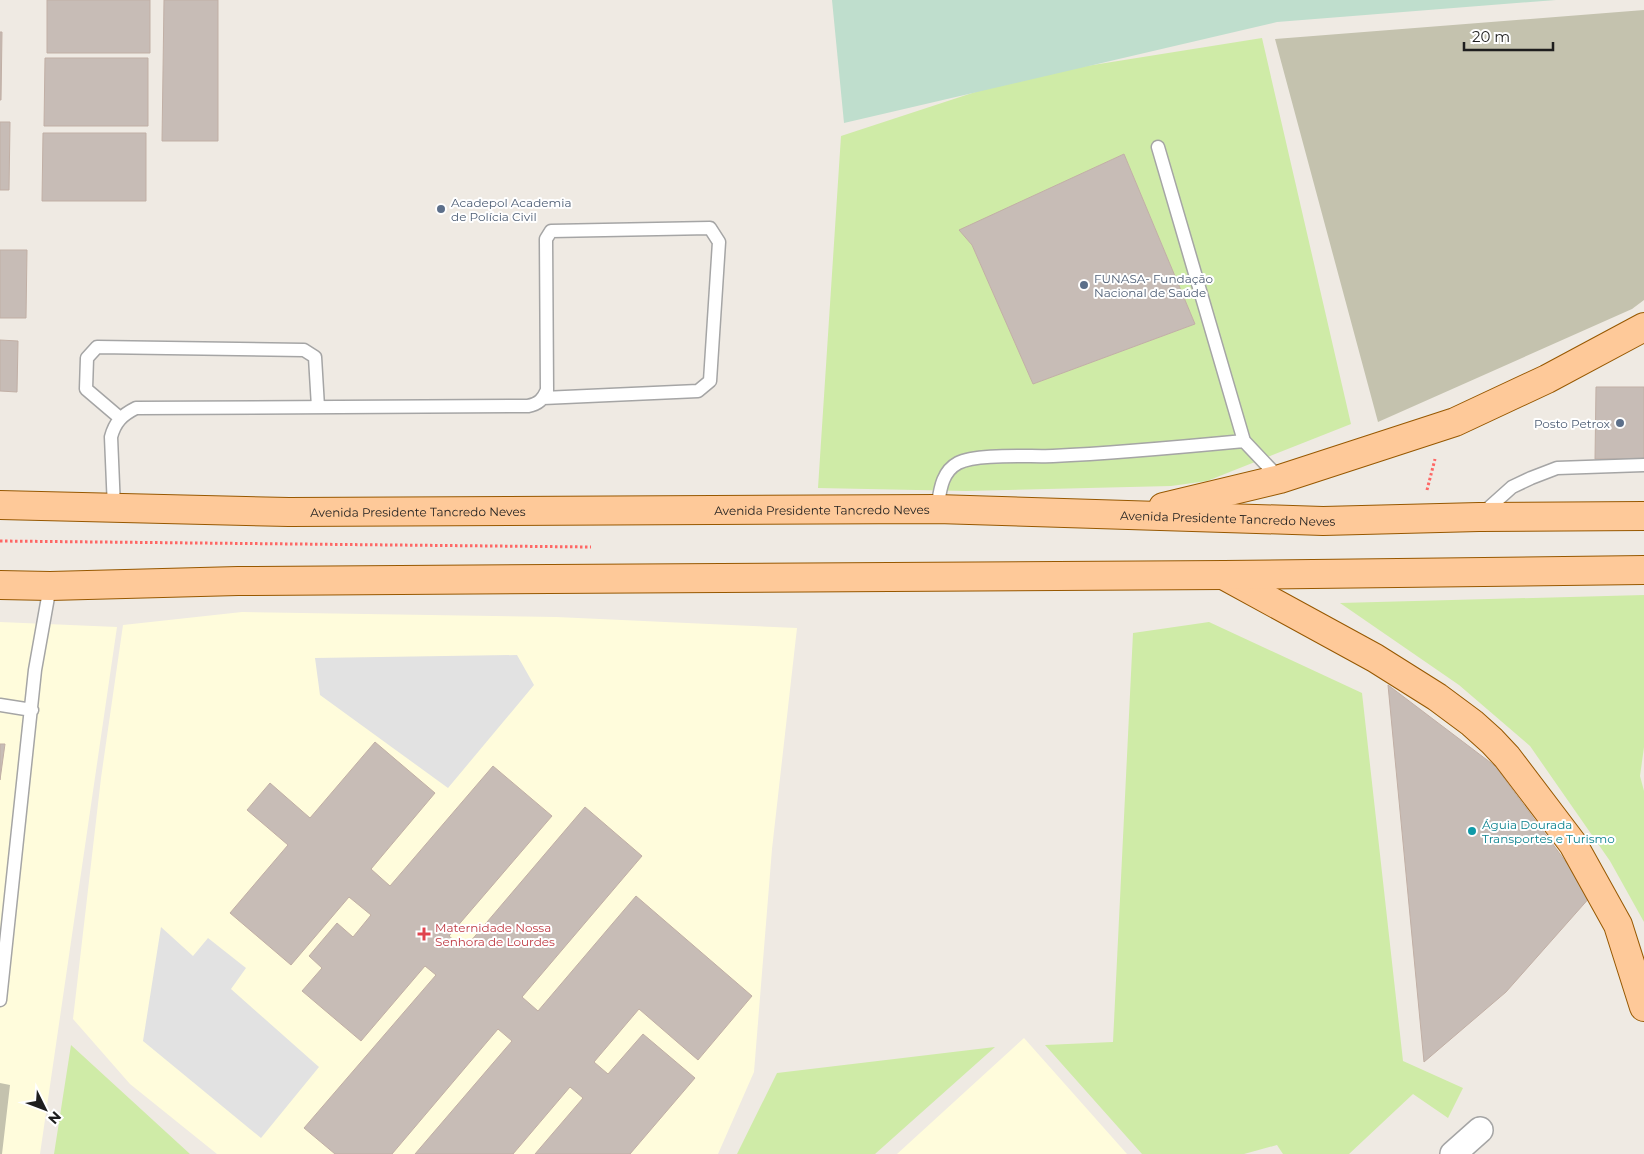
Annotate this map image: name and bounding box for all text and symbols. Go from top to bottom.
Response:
scale bar [1464,20,1553,52]
text: 20 m [1472,27,1510,46]
place label: Acadepol Academia de Polícia Civil [451,195,572,224]
marker: Acadepol Academia de Polícia Civil [435,203,447,215]
place label: FUNASA- Fundação Nacional de Saúde [1094,271,1213,300]
marker: FUNASA- Fundação Nacional de Saúde [1078,279,1090,291]
place label: Posto Petrox [1534,416,1611,431]
marker: Posto Petrox [1614,417,1626,429]
street label: Avenida Presidente Tancredo Neves [714,502,930,518]
street label: Avenida Presidente Tancredo Neves [310,503,526,519]
street label: Avenida Presidente Tancredo Neves [1120,507,1336,529]
place label: Águia Dourada Transportes e Turismo [1482,817,1615,846]
marker: Águia Dourada Transportes e Turismo [1466,825,1478,837]
place label: Maternidade Nossa Senhora de Lourdes [435,920,555,949]
marker: Maternidade Nossa Senhora de Lourdes [417,927,431,941]
north arrow [20,1084,70,1134]
text: N [44,1107,65,1128]

